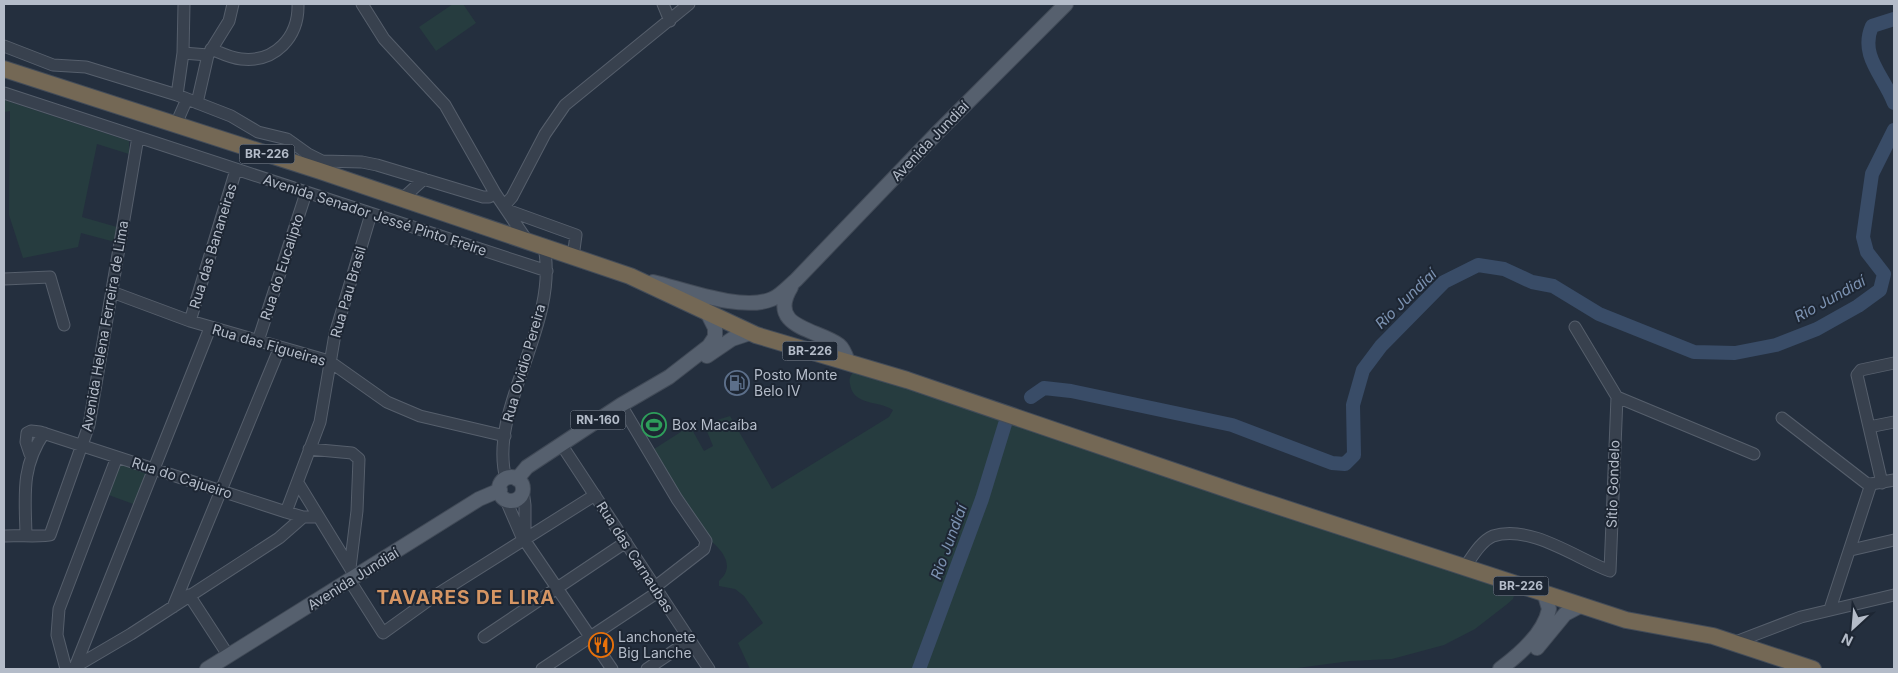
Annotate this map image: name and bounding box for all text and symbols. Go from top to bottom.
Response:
street label: Avenida Jundiaí [887,97,972,184]
road number: BR-226 [240,144,294,164]
street label: Avenida Senador Jessé Pinto Freire [261,170,489,259]
street label: Rua das Bananeiras [185,181,240,311]
street label: Rua do Eucalipto [256,211,307,322]
street label: Avenida Helena Ferreira de Lima [78,219,131,433]
street label: Rua Pau Brasil [326,244,369,340]
water label: Rio Jundiaí [1371,264,1441,333]
water label: Rio Jundiaí [1791,271,1870,326]
street label: Rua Ovidio Pereira [499,302,549,424]
street label: Rua das Figueiras [210,320,328,369]
road number: BR-226 [782,342,838,361]
place label: Posto Monte Belo IV [754,366,837,399]
fuel station icon: Posto Monte Belo IV [724,370,750,396]
road number: RN-160 [570,410,626,430]
sports icon: Box Macaíba [641,412,667,438]
place label: Box Macaíba [672,416,757,433]
street label: Sítio Gondelo [1602,440,1623,528]
street label: Rua do Cajueiro [130,453,235,502]
street label: Rua das Carnaubas [593,498,678,615]
water label: Rio Jundiaí [926,500,971,582]
street label: Avenida Jundiaí [304,543,402,613]
road number: BR-226 [1494,576,1548,596]
district label: TAVARES DE LIRA [376,586,556,609]
north arrow [1828,603,1878,653]
place label: Lanchonete Big Lanche [618,628,696,661]
text: N [1839,630,1856,650]
restaurant icon: Lanchonete Big Lanche [588,632,614,658]

